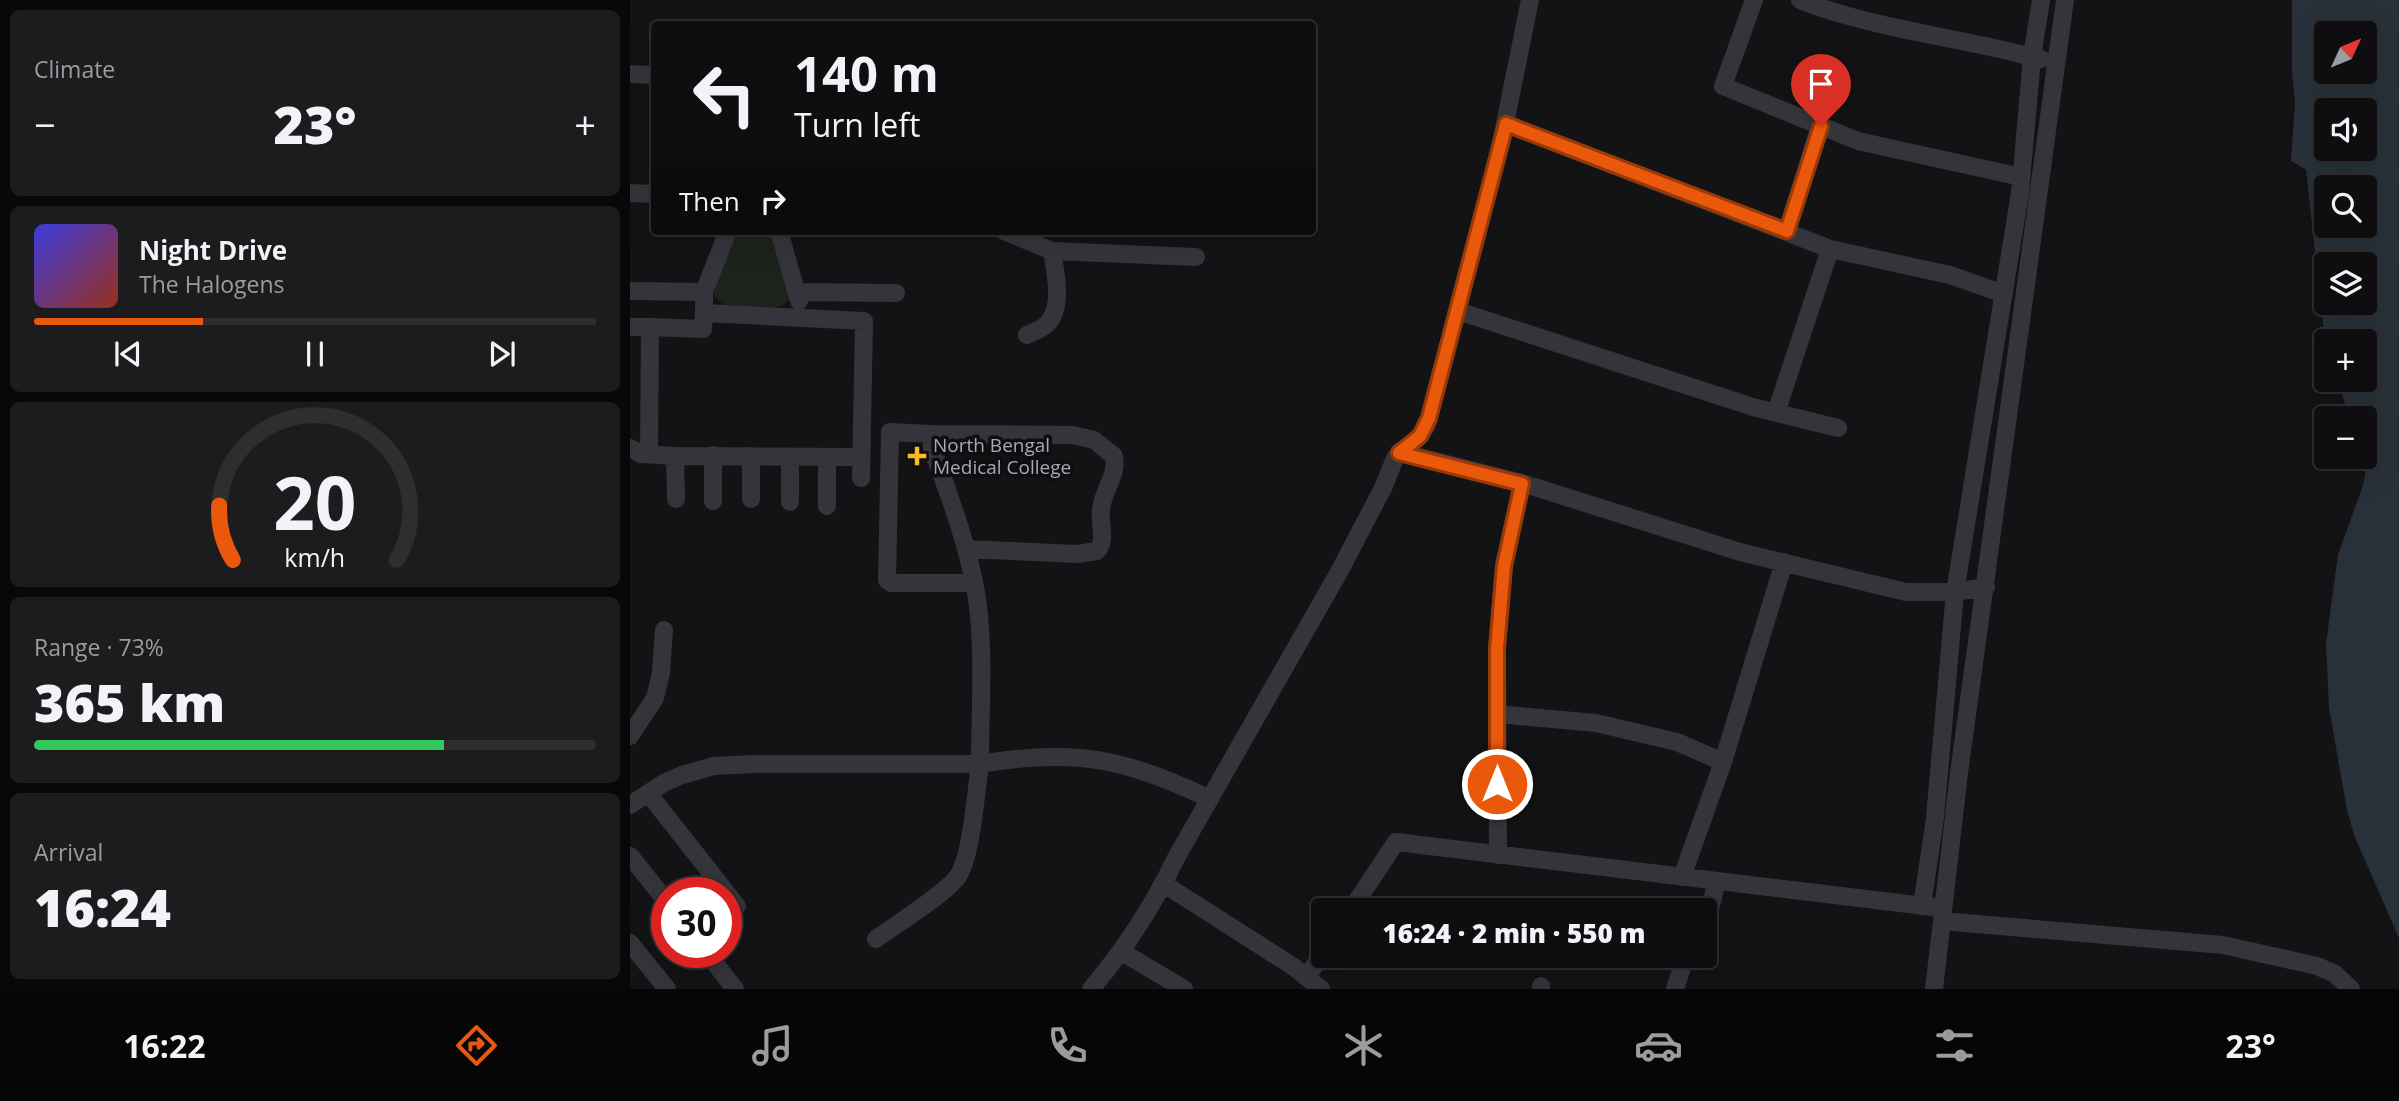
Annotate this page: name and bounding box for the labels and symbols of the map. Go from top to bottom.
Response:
north arrow [2314,21,2376,84]
pin [1791,54,1851,126]
place label: North Bengal Medical College [933,432,1071,480]
marker: North Bengal Medical College [907,446,927,466]
position arrow [1460,747,1534,821]
speed limit sign: 30 [651,877,742,968]

